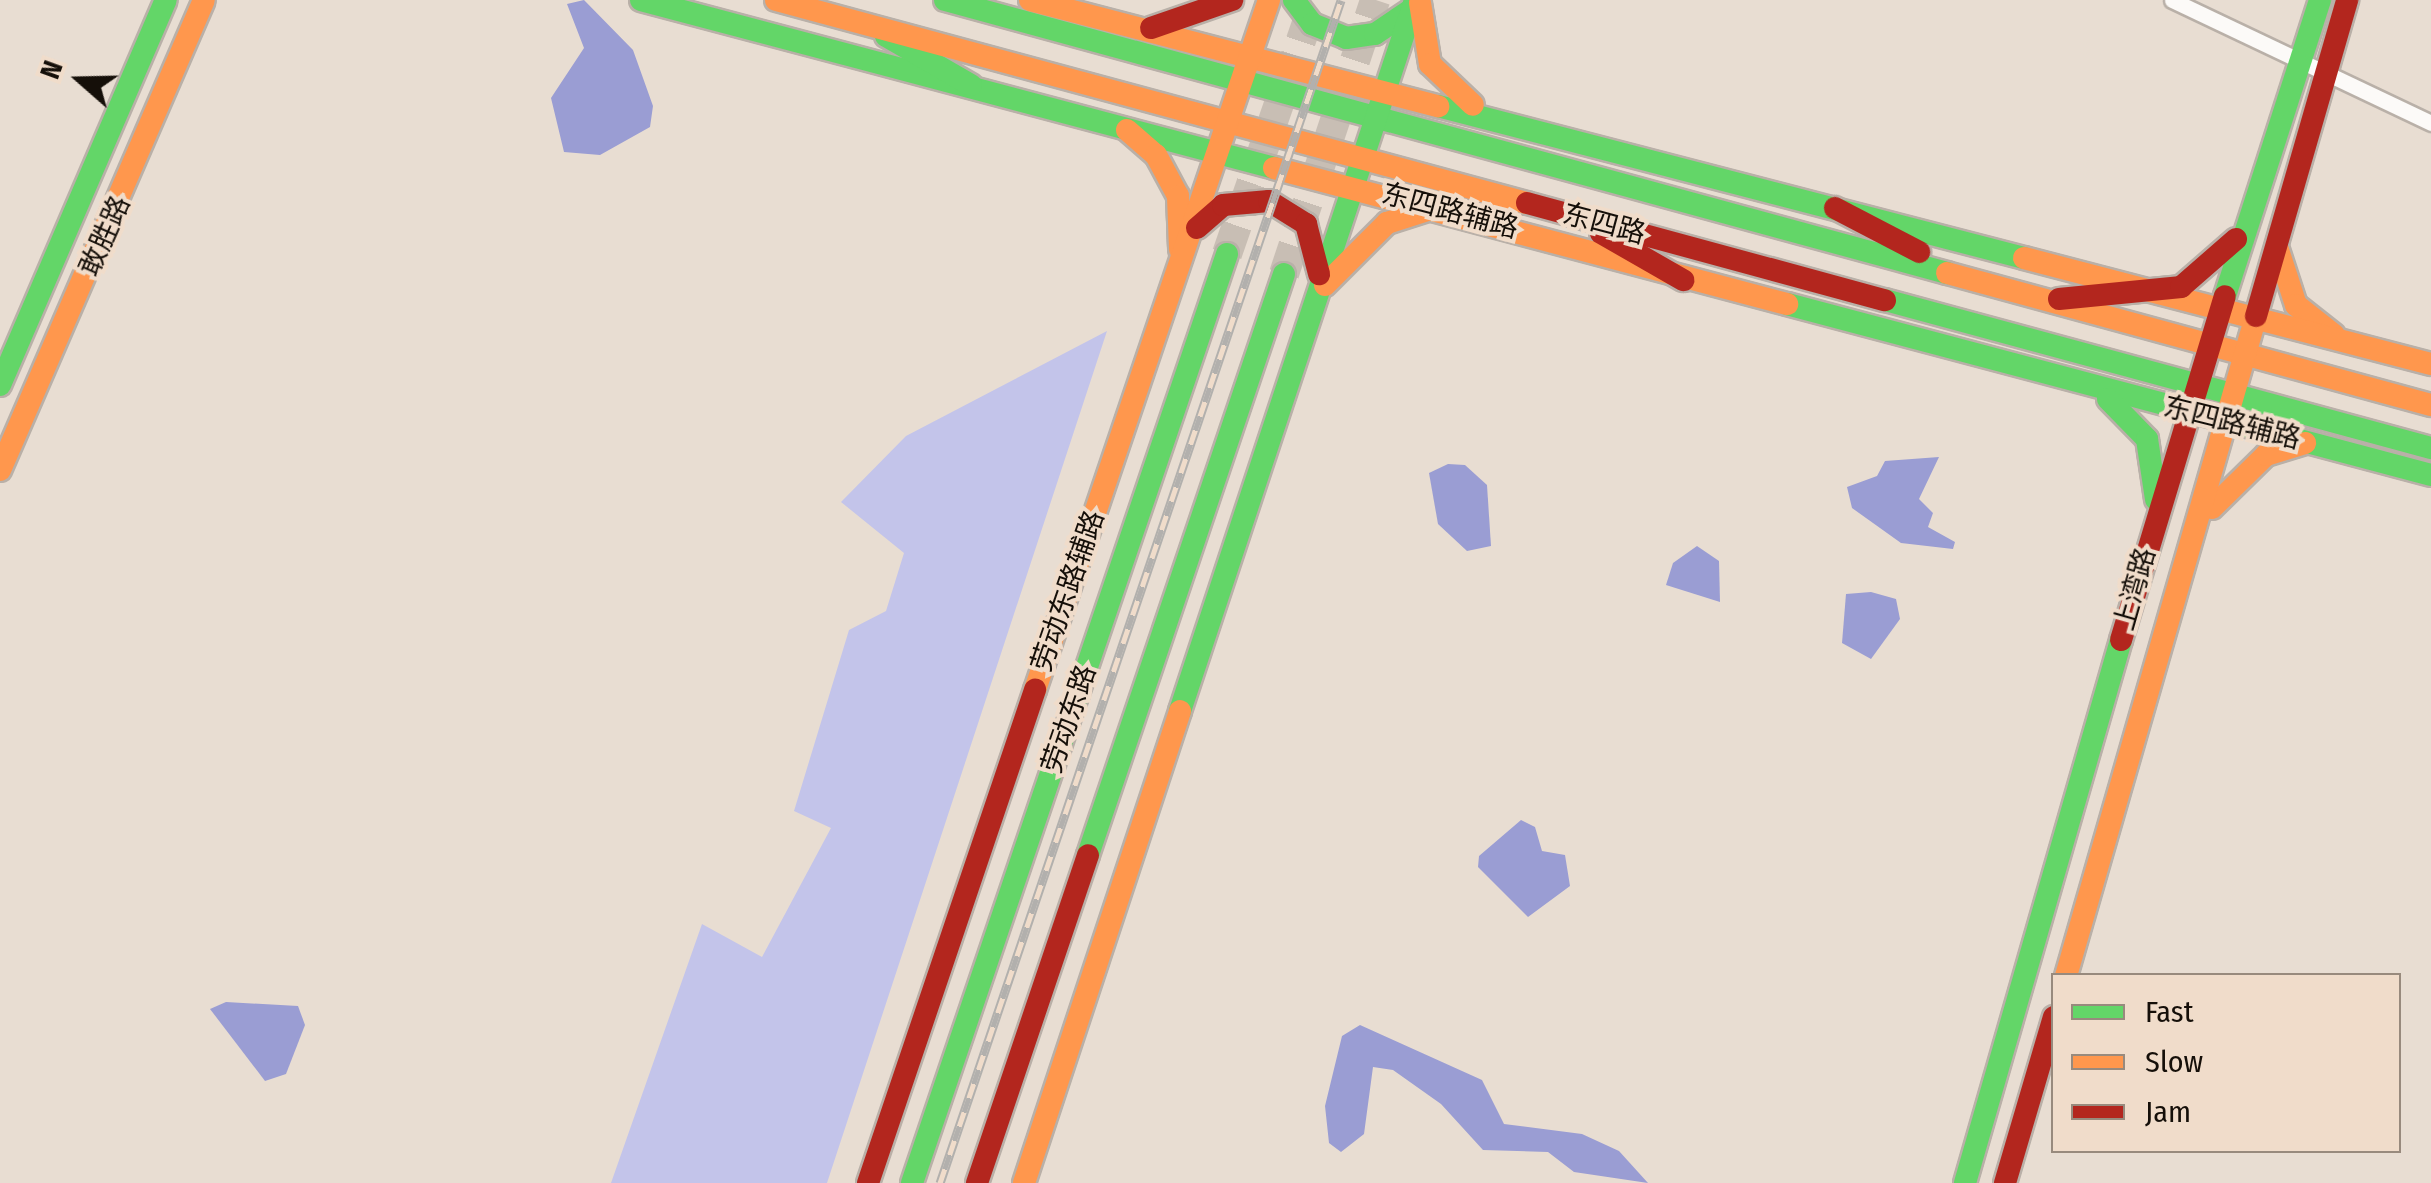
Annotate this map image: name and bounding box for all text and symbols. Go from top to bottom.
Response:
north arrow [30,30,130,130]
text: N [33,56,70,83]
street label: 东四路辅路 [1378,177,1522,245]
street label: 敢胜路 [73,191,137,281]
street label: 东四路 [1559,197,1649,251]
street label: 东四路辅路 [2160,390,2304,456]
street label: 劳动东路辅路 [1025,506,1111,676]
street label: 上湾路 [2107,544,2163,634]
street label: 劳动东路 [1035,661,1103,777]
legend [2051,973,2401,1153]
text: Fast [2145,994,2193,1030]
text: Slow [2145,1044,2203,1080]
text: Jam [2145,1094,2191,1130]

